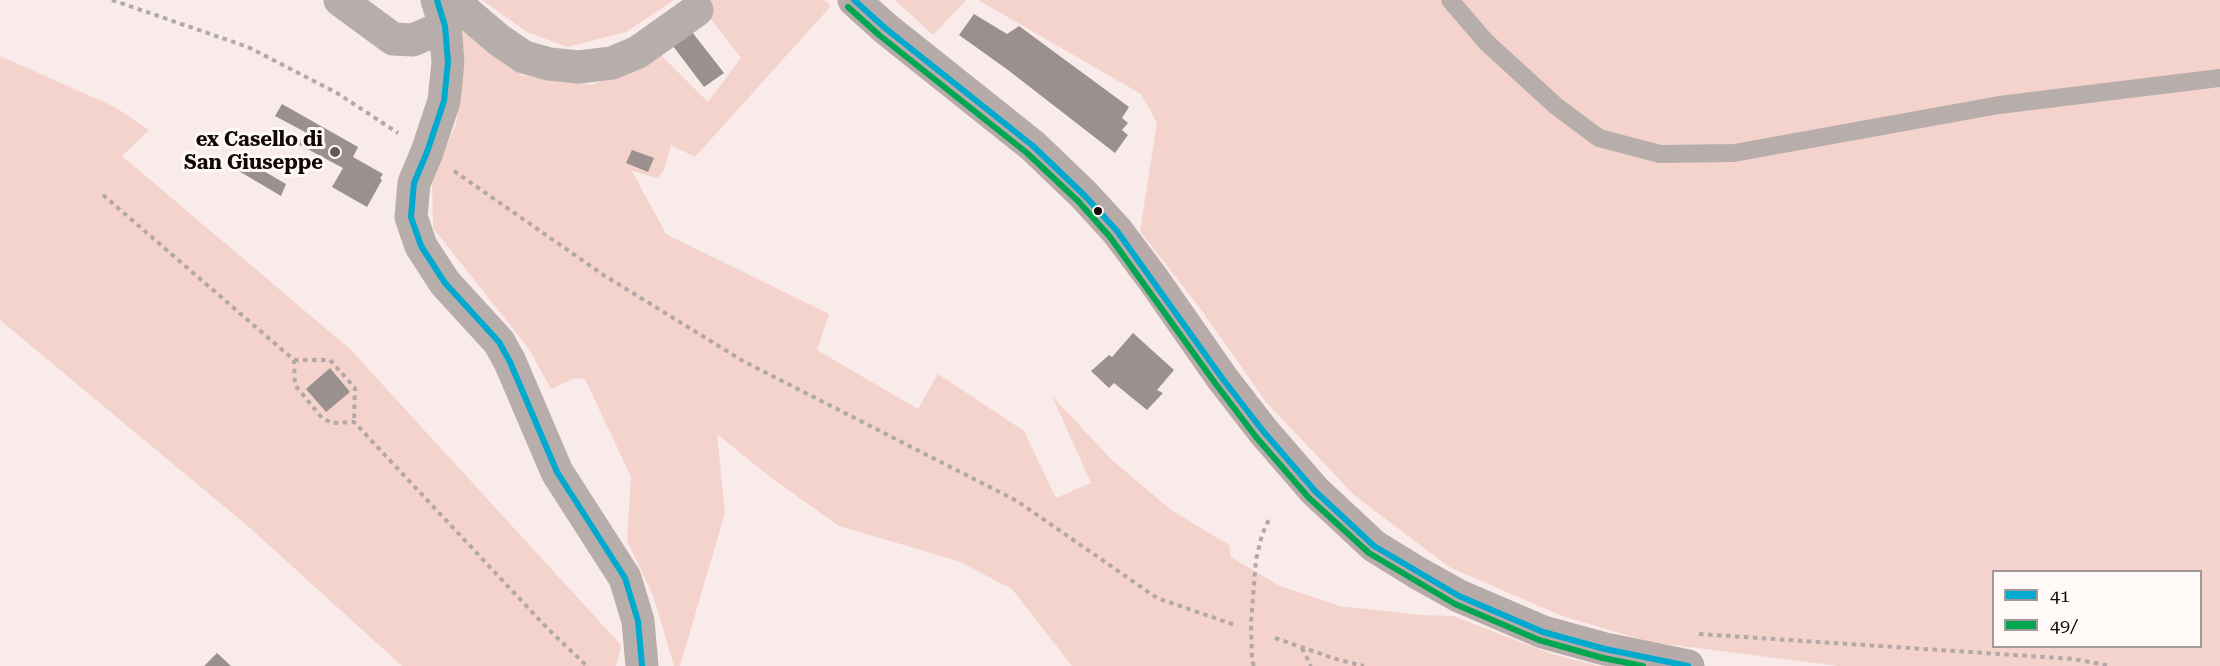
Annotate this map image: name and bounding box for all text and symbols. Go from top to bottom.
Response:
place label: ex Casello di San Giuseppe [184,128,323,175]
marker: ex Casello di San Giuseppe [328,145,342,159]
unlabelled marker [1092,205,1104,217]
legend [1992,570,2202,648]
text: 41 [2050,585,2070,606]
text: 49/ [2050,615,2078,636]

